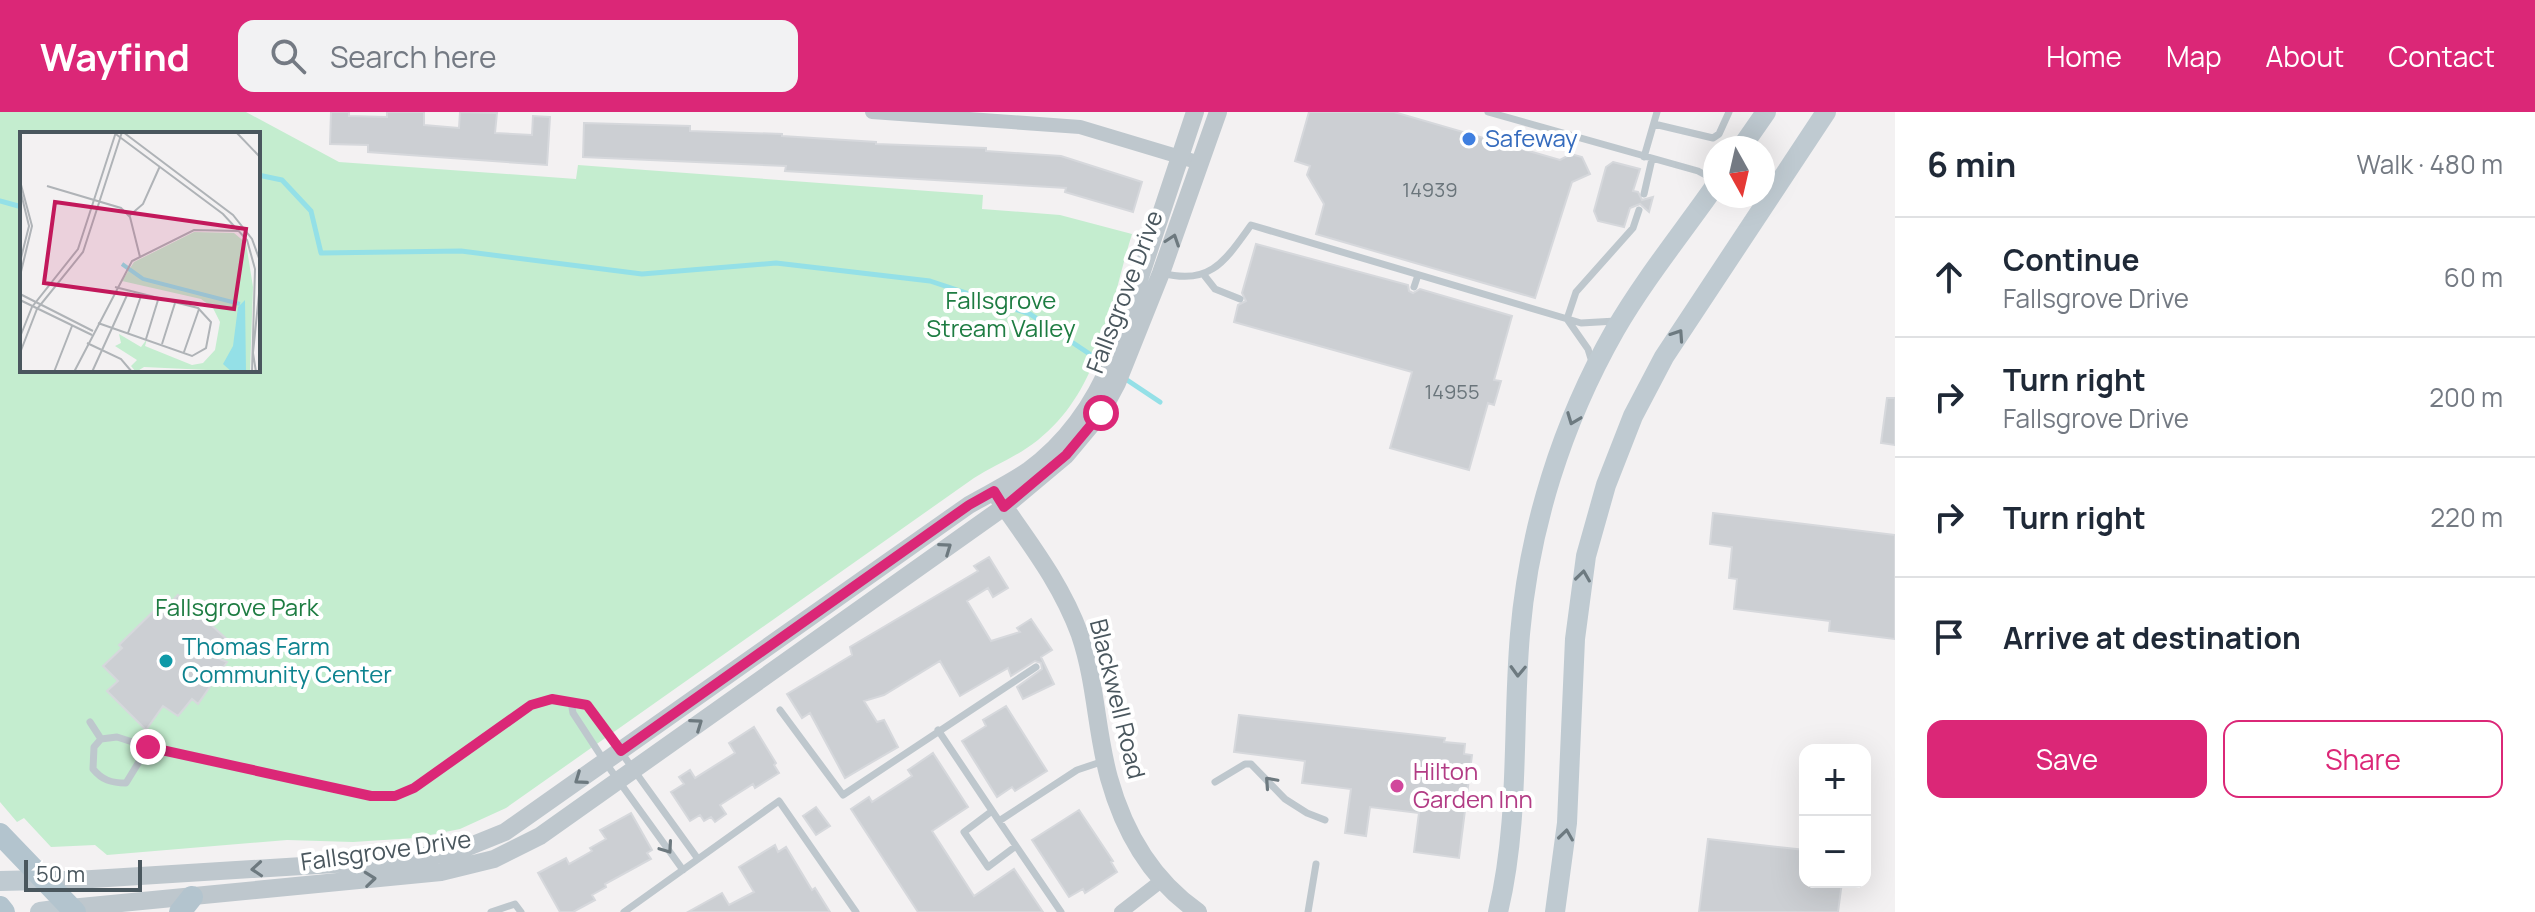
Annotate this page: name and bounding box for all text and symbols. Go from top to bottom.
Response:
search box [238,20,798,92]
text: Wayfind [40,30,190,82]
icon: search [266,34,310,78]
text: Search here [330,36,497,77]
text: Home [2046,37,2122,75]
text: Map [2166,37,2222,75]
text: About [2266,37,2344,75]
text: Contact [2388,37,2495,75]
place label: Safeway [1485,121,1578,154]
marker: Safeway [1460,130,1478,148]
inset map [20,132,260,372]
north arrow [1703,136,1775,208]
text: 6 min [1927,141,2016,187]
text: Walk · 480 m [2357,146,2503,182]
house number: 14939 [1402,176,1458,203]
street label: Fallsgrove Drive [1077,205,1170,378]
one-way arrow [1163,233,1179,247]
text: Continue [2003,239,2139,280]
icon: ahead [1927,255,1971,299]
text: 60 m [2444,259,2503,295]
text: Fallsgrove Drive [2003,280,2189,316]
park label: Fallsgrove Stream Valley [926,283,1076,344]
one-way arrow [1668,330,1683,344]
text: Turn right [2003,359,2146,400]
icon: right [1927,375,1971,419]
house number: 14955 [1425,378,1479,405]
text: 200 m [2429,379,2503,415]
route start [1083,395,1119,431]
text: Fallsgrove Drive [2003,400,2189,436]
one-way arrow [1566,411,1583,425]
icon: right [1927,495,1971,539]
text: Turn right [2003,497,2146,538]
text: 220 m [2430,499,2503,535]
one-way arrow [938,543,952,558]
one-way arrow [1574,569,1591,583]
park label: Fallsgrove Park [155,590,320,623]
street label: Blackwell Road [1083,615,1154,782]
icon: arrive [1927,615,1971,659]
text: Arrive at destination [2003,617,2301,658]
place label: Thomas Farm Community Center [182,629,392,690]
marker: Thomas Farm Community Center [157,652,175,670]
one-way arrow [1510,665,1527,678]
one-way arrow [689,719,703,734]
button: Save [1927,720,2207,798]
button: Share [2223,720,2503,798]
route end [130,729,166,765]
map controls [1799,744,1871,888]
button: + [1799,744,1871,816]
place label: Hilton Garden Inn [1413,754,1533,815]
one-way arrow [575,769,589,784]
one-way arrow [1265,777,1280,792]
marker: Hilton Garden Inn [1388,777,1406,795]
button: − [1799,816,1871,888]
street label: Fallsgrove Drive [298,821,473,878]
one-way arrow [1557,828,1574,842]
one-way arrow [657,839,672,853]
scale bar [24,856,142,892]
text: 50 m [36,859,85,889]
one-way arrow [250,860,263,877]
one-way arrow [364,871,377,888]

